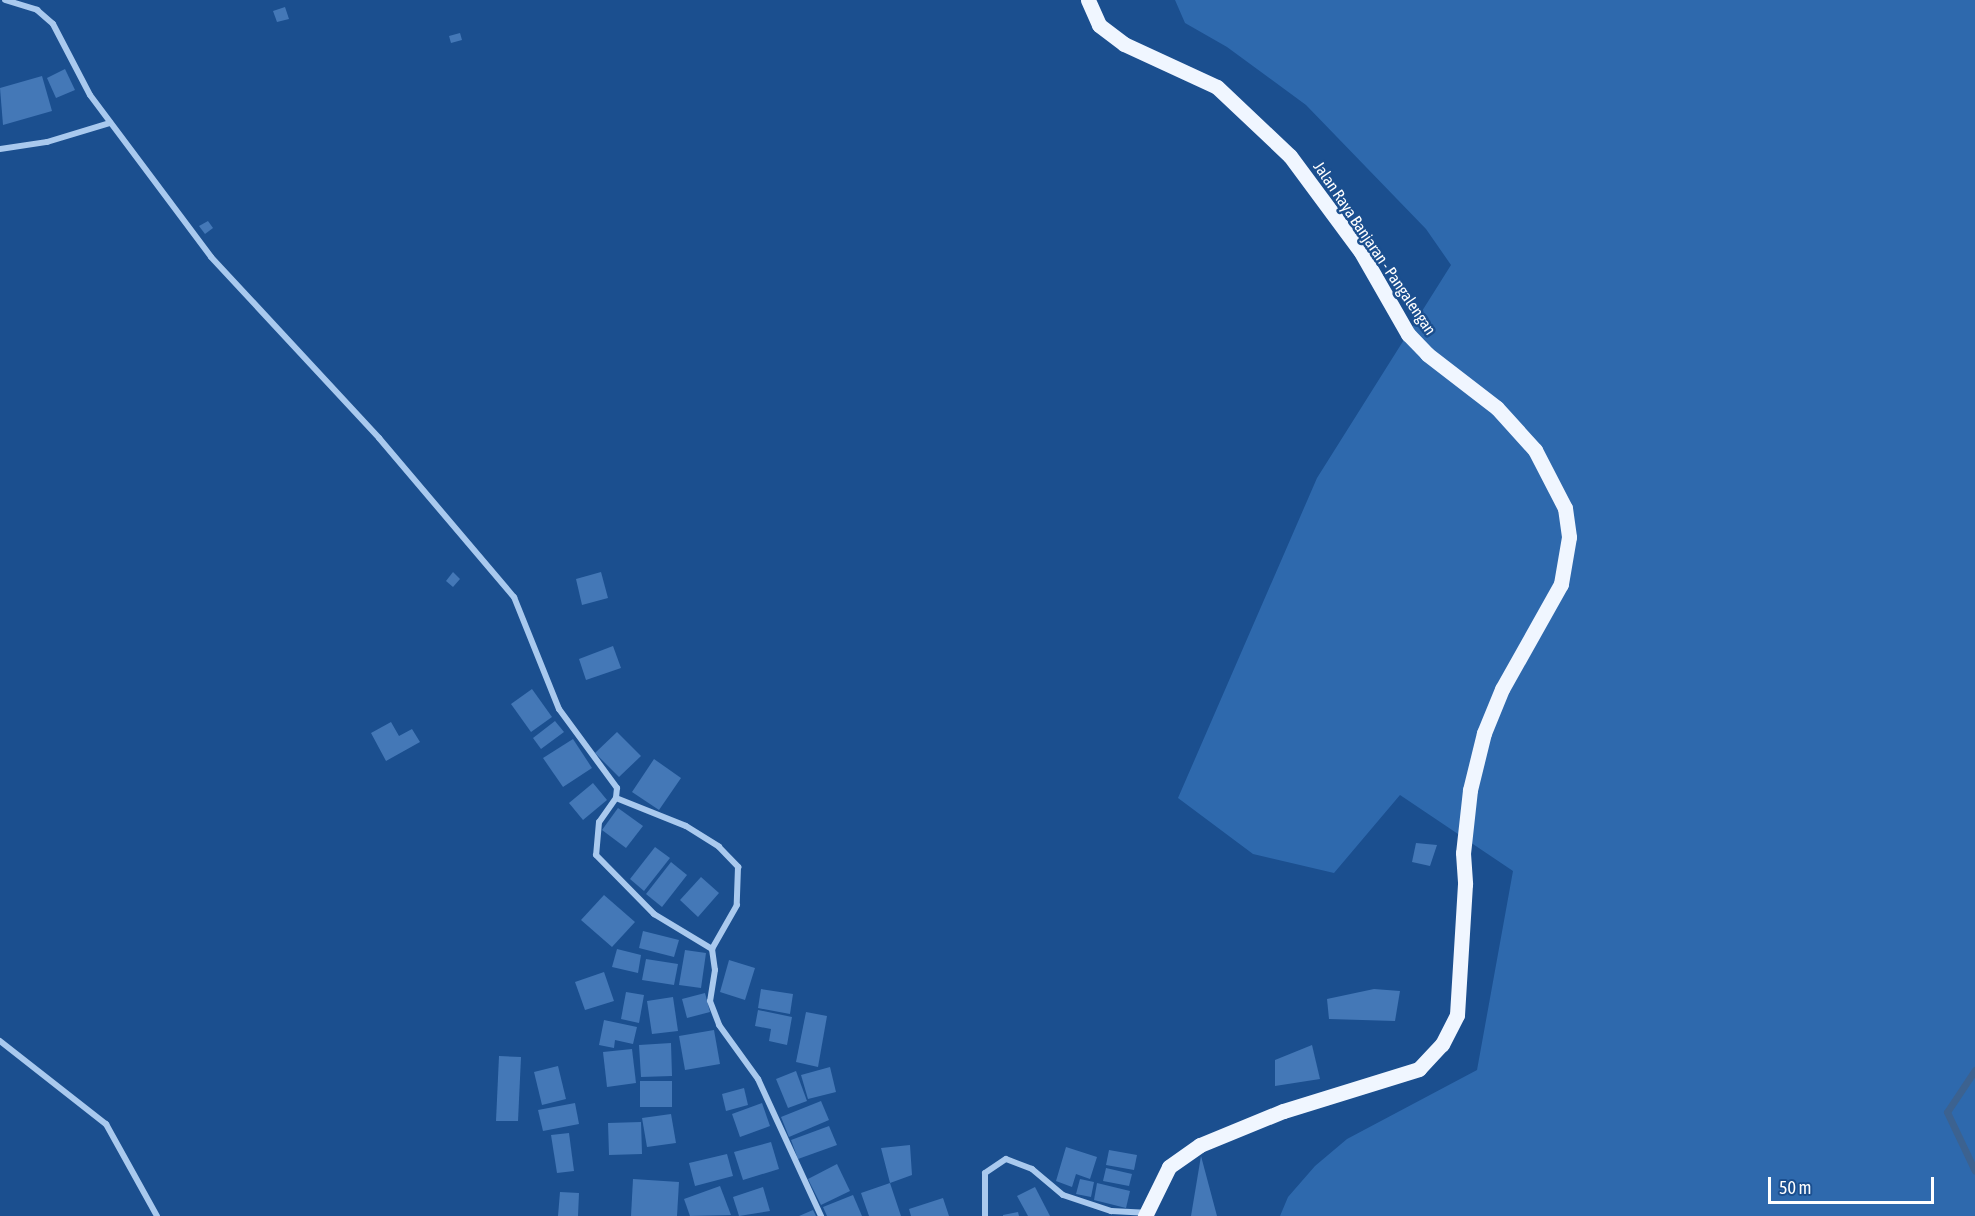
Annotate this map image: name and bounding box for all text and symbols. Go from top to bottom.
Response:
street label: Jalan Raya Banjaran - Pangalengan [1310,158,1440,338]
scale bar [1771,1165,1938,1203]
text: 50 m [1779,1177,1811,1198]

